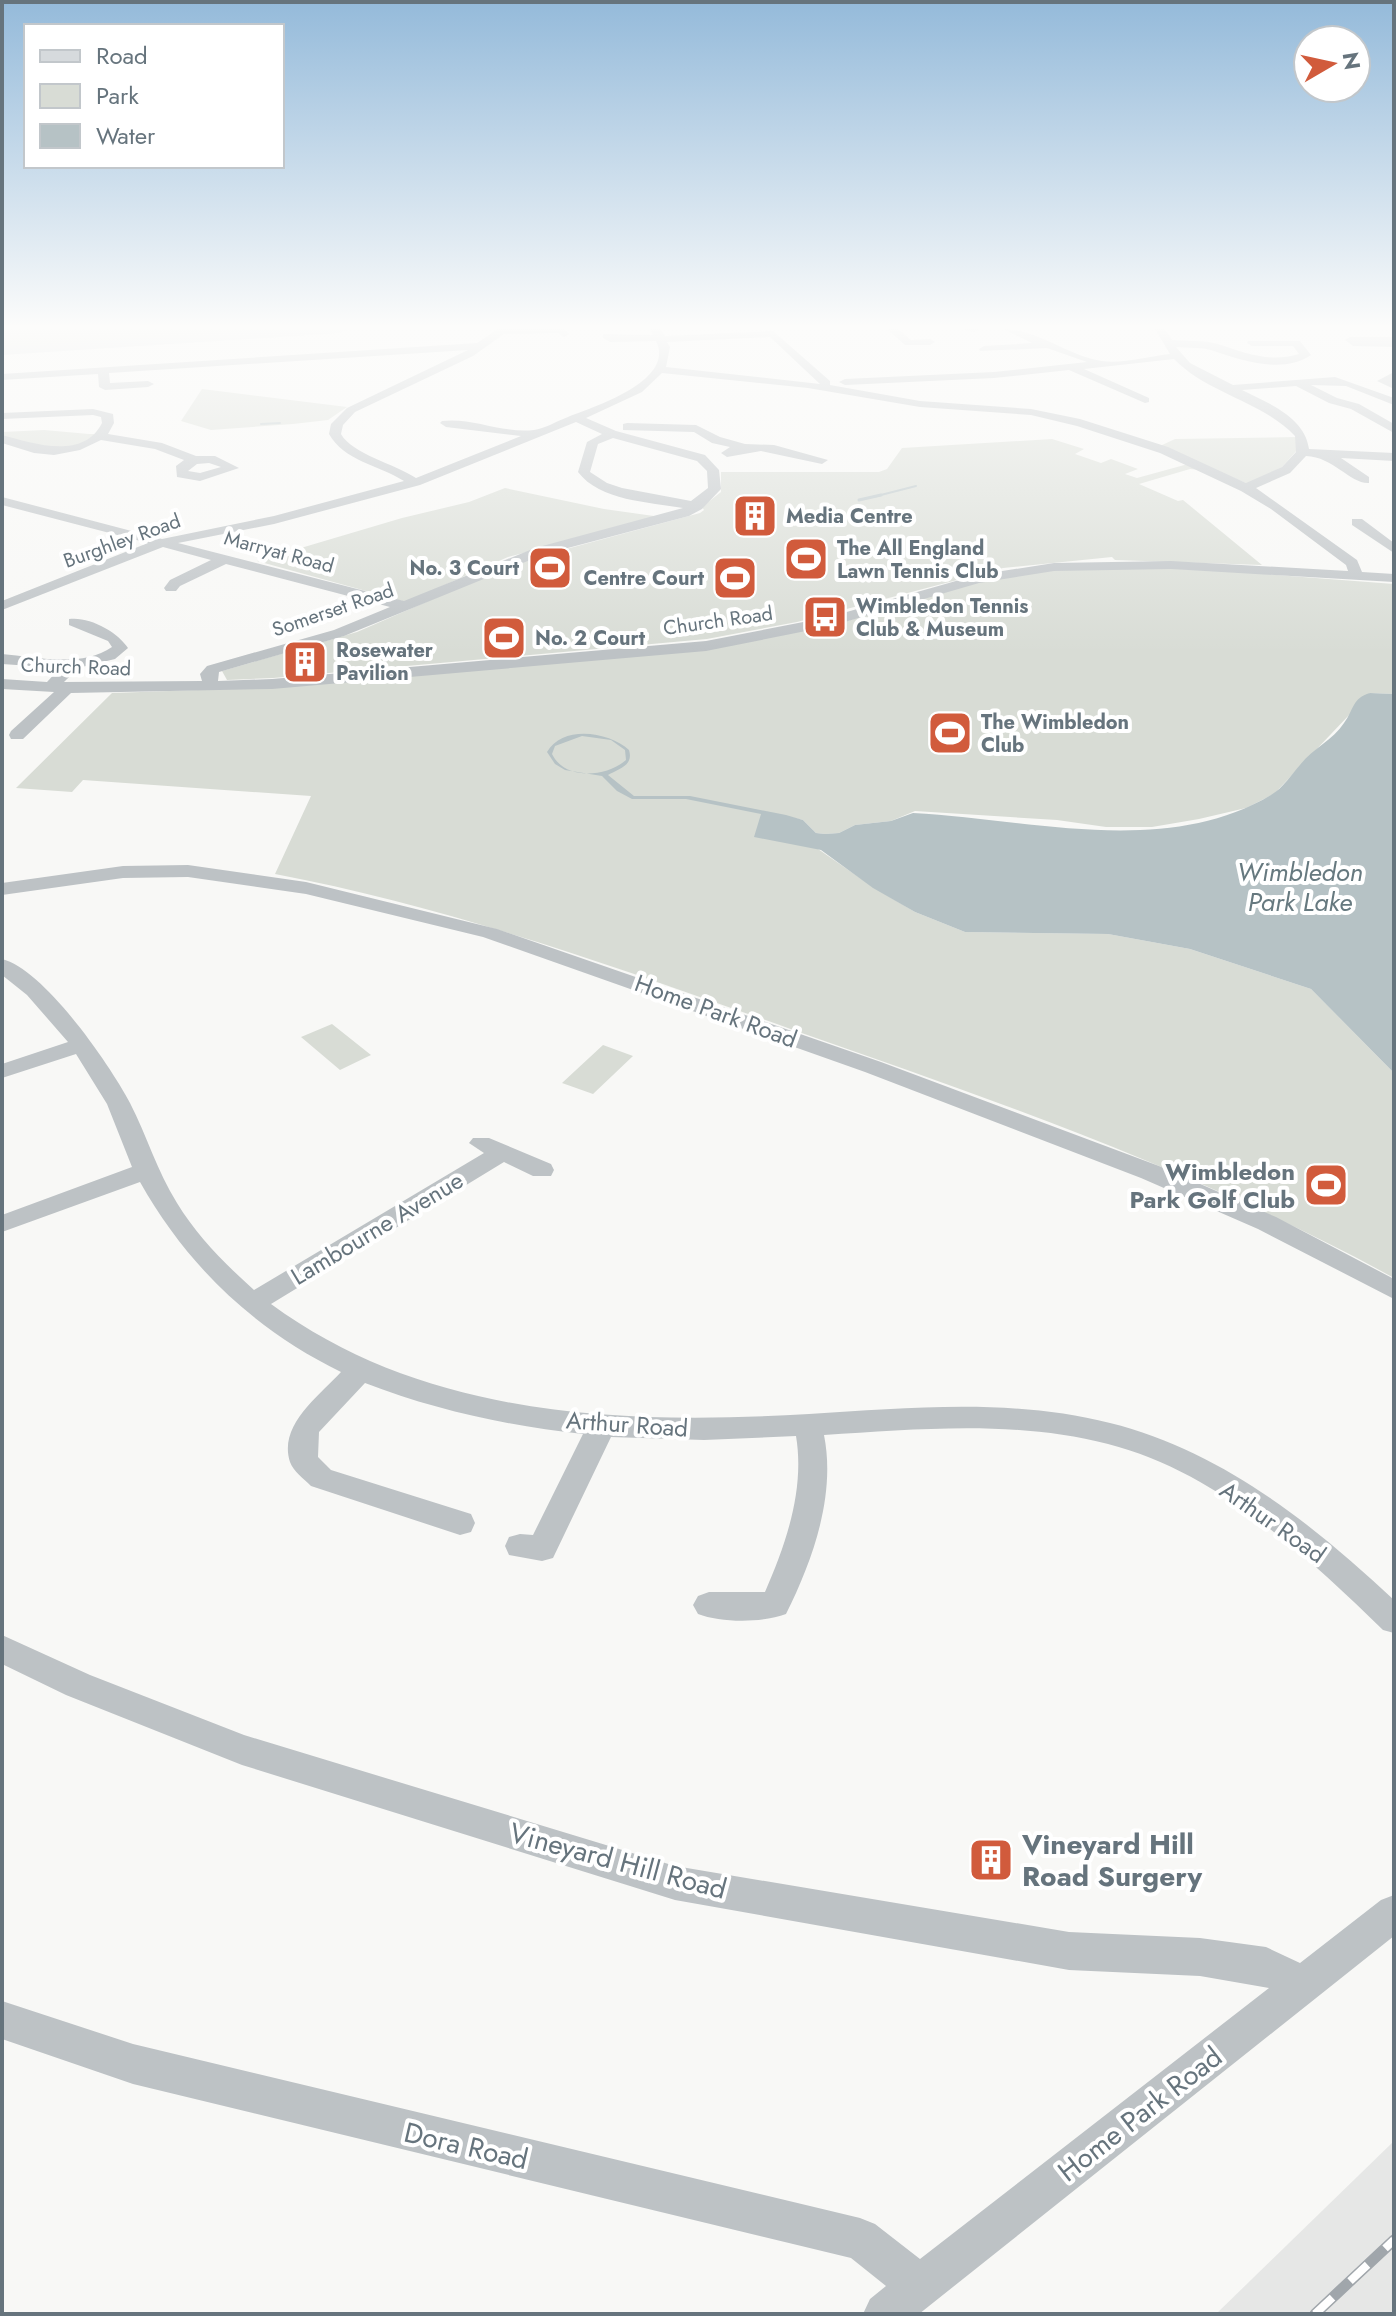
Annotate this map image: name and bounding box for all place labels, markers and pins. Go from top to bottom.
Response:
building icon: Media Centre [731,492,779,540]
place label: Media Centre [786,502,913,531]
place label: The All England Lawn Tennis Club [837,534,999,586]
sports icon: The All England Lawn Tennis Club [782,535,830,583]
sports icon: No. 3 Court [526,544,574,592]
place label: No. 3 Court [410,554,520,583]
sports icon: Centre Court [711,554,759,602]
place label: Centre Court [583,564,705,593]
place label: Wimbledon Tennis Club & Museum [856,592,1028,644]
bus stop icon: Wimbledon Tennis Club & Museum [801,593,849,641]
sports icon: No. 2 Court [480,614,528,662]
place label: No. 2 Court [535,624,646,653]
place label: Rosewater Pavilion [336,636,434,688]
building icon: Rosewater Pavilion [281,638,329,686]
place label: The Wimbledon Club [981,708,1129,760]
sports icon: The Wimbledon Club [926,709,974,757]
place label: Wimbledon Park Golf Club [1129,1154,1295,1217]
sports icon: Wimbledon Park Golf Club [1302,1161,1350,1209]
place label: Vineyard Hill Road Surgery [1021,1824,1203,1897]
building icon: Vineyard Hill Road Surgery [967,1836,1015,1884]

